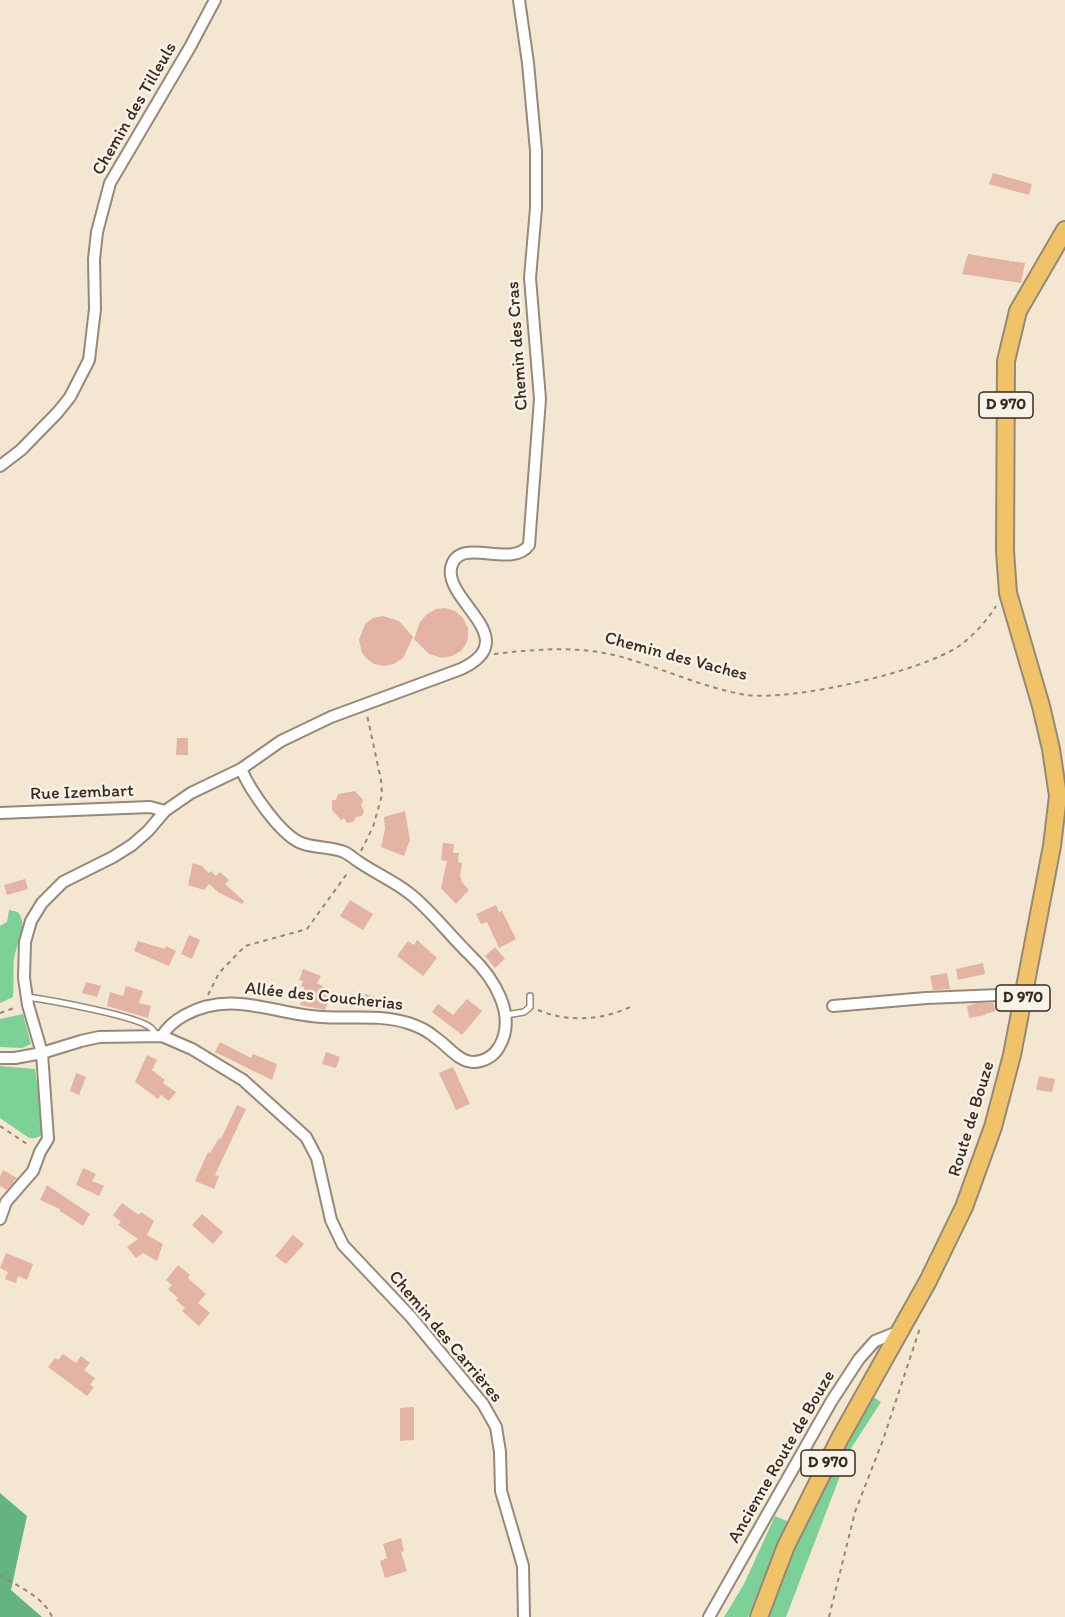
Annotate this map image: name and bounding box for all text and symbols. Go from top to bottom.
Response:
street label: Chemin des Tilleuls [88,39,182,179]
street label: Chemin des Cras [503,281,533,411]
road number: D 970 [979,392,1033,418]
street label: Chemin des Vaches [602,628,750,686]
street label: Rue Izembart [30,780,134,806]
street label: Allée des Coucherias [244,978,404,1016]
road number: D 970 [996,985,1050,1011]
street label: Route de Bouze [944,1059,1000,1179]
street label: Chemin des Carrières [384,1267,506,1407]
street label: Ancienne Route de Bouze [724,1367,840,1547]
road number: D 970 [801,1450,855,1476]

